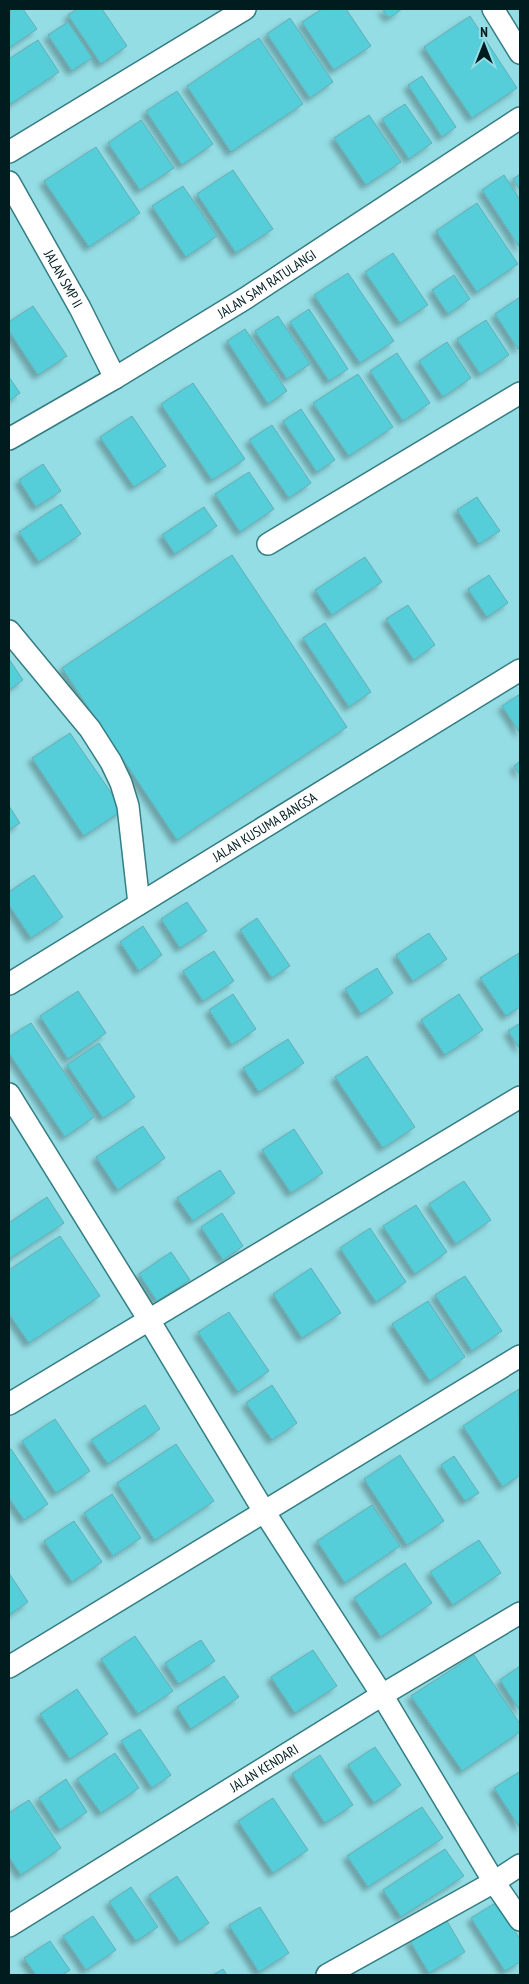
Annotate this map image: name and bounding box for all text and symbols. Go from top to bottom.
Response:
north arrow [459,20,509,70]
text: N [480,23,488,41]
street label: JALAN SAM RATULANGI [213,245,319,323]
street label: JALAN SMP II [40,246,87,311]
street label: JALAN KUSUMA BANGSA [208,788,320,866]
street label: JALAN KENDARI [226,1740,302,1797]

